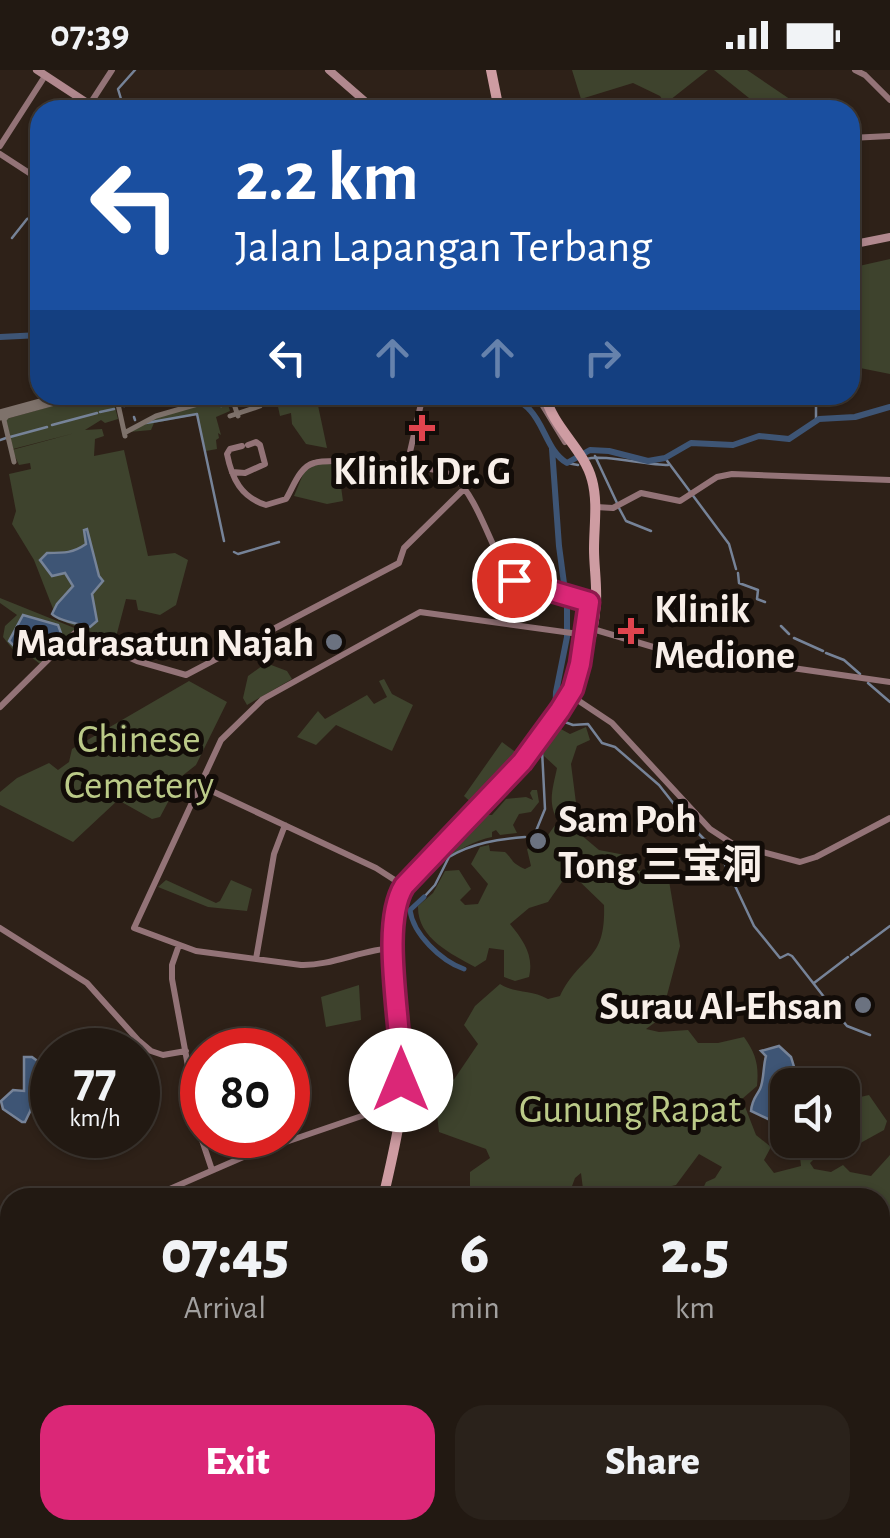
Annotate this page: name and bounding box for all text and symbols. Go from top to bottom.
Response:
text: 07:39 [50,16,130,54]
icon: left [70,140,200,270]
text: 2.2 km [235,143,419,213]
text: Jalan Lapangan Terbang [235,225,652,270]
icon: left [260,330,315,385]
icon: ahead [365,330,420,385]
icon: ahead [470,330,525,385]
icon: right [575,330,630,385]
marker: Klinik Dr. G [409,415,435,441]
place label: Klinik Dr. G [333,452,511,492]
pin [472,538,557,623]
icon: arrive [487,553,542,608]
place label: Klinik Medione [654,590,795,676]
marker: Klinik Medione [618,618,644,644]
place label: Madrasatun Najah [15,624,314,664]
marker: Madrasatun Najah [323,631,345,653]
park label: Chinese Cemetery [64,720,214,806]
place label: Sam Poh Tong 三宝洞 [558,800,762,886]
marker: Sam Poh Tong 三宝洞 [527,830,549,852]
place label: Surau Al-Ehsan [599,987,843,1027]
marker: Surau Al-Ehsan [852,994,874,1016]
speed limit sign: 80 [180,1028,310,1158]
position arrow [349,1028,453,1132]
text: 77 [73,1056,117,1106]
map controls [770,1068,860,1158]
button: sound [770,1068,860,1158]
park label: Gunung Rapat [519,1090,741,1130]
text: km/h [69,1106,121,1131]
text: 07:45 [161,1224,289,1284]
text: 6 [460,1224,489,1284]
text: 2.5 [660,1224,729,1284]
text: Arrival [184,1292,266,1324]
text: min [450,1292,500,1324]
text: km [675,1292,715,1324]
button: Exit [40,1405,435,1520]
button: Share [455,1405,850,1520]

